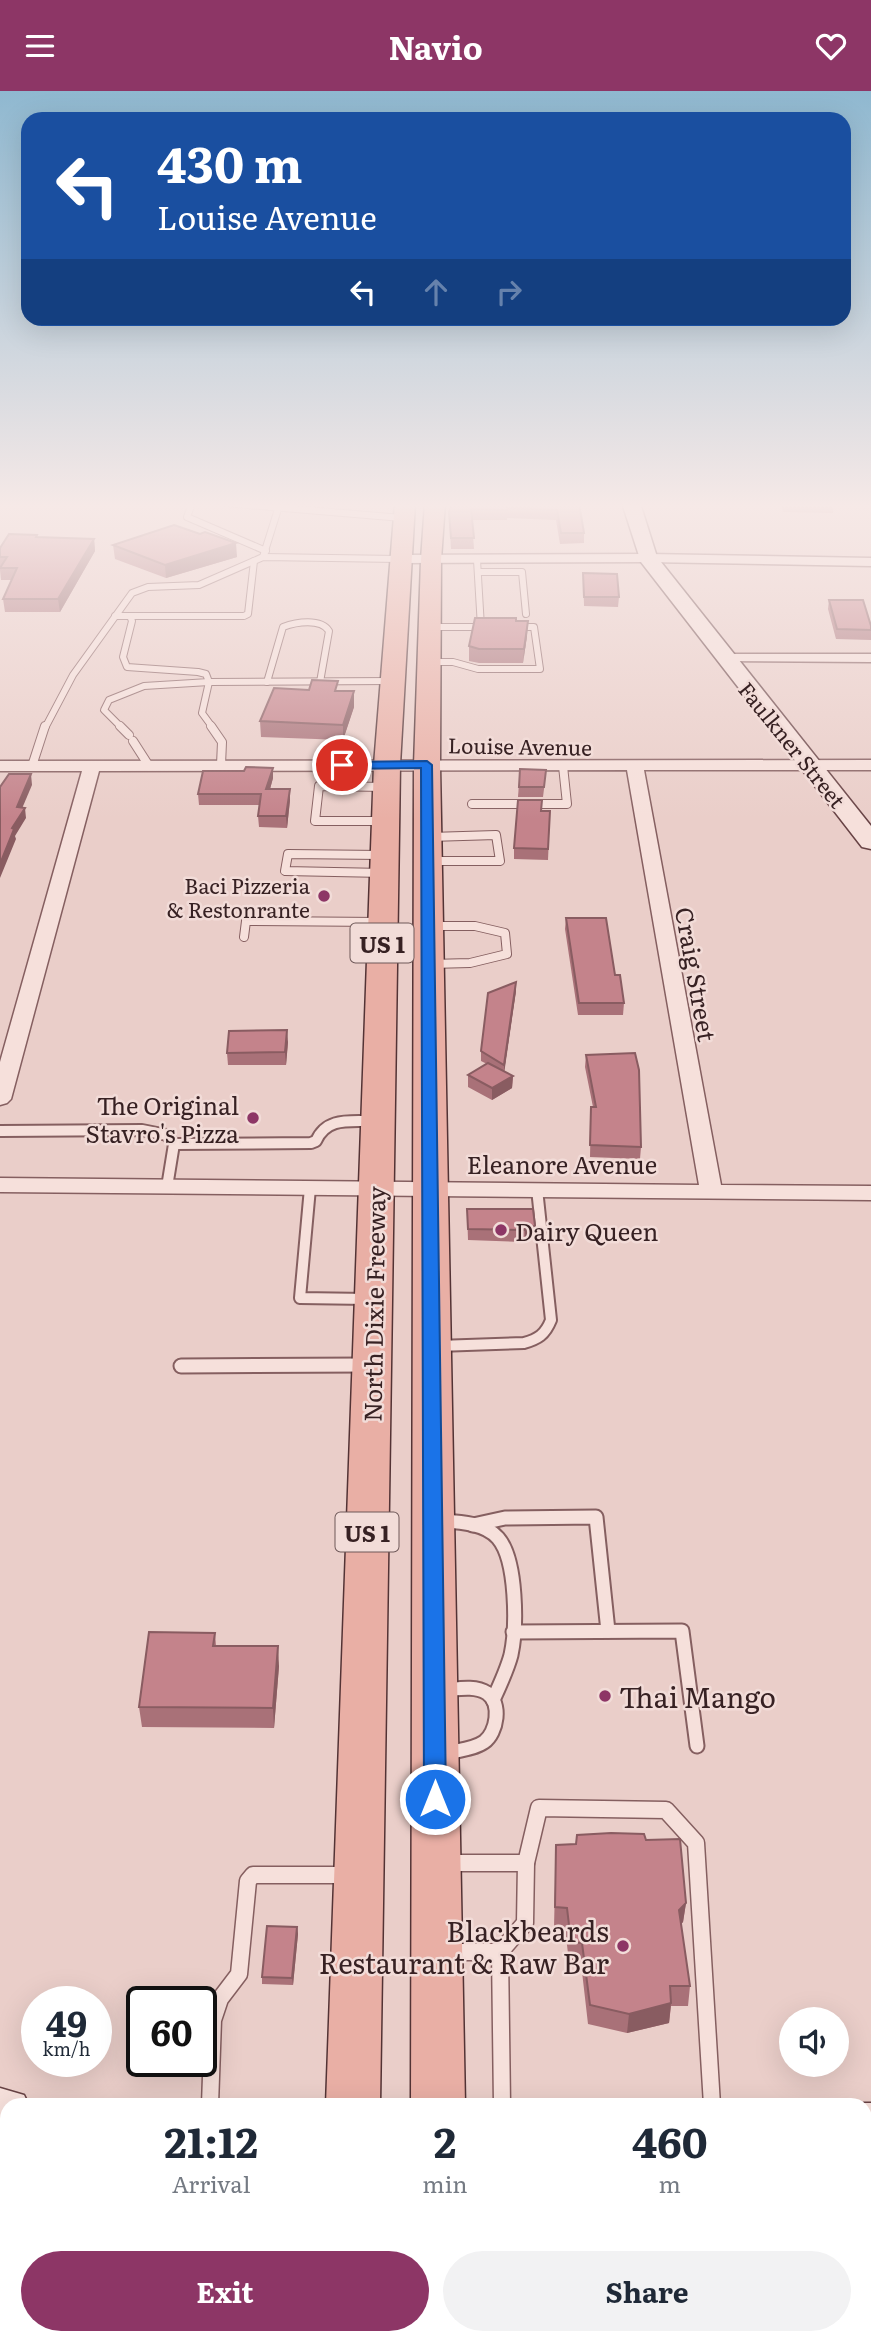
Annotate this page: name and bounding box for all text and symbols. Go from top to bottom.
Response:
text: Navio [388,22,483,70]
icon: menu [21,27,59,65]
icon: heart [812,27,850,65]
text: 430 m [157,125,303,198]
icon: left [42,140,133,231]
text: Louise Avenue [157,192,377,240]
icon: left [344,273,382,311]
icon: ahead [417,273,455,311]
icon: right [490,273,528,311]
street label: Faulkner Street [732,674,854,814]
street label: Louise Avenue [448,728,592,762]
pin [312,735,372,795]
icon: arrive [323,746,361,784]
place label: Baci Pizzeria & Restonrante [167,869,311,924]
marker: Baci Pizzeria & Restonrante [316,888,332,904]
street label: Craig Street [668,904,726,1044]
road number: US 1 [350,923,414,963]
place label: The Original Stavro's Pizza [86,1087,239,1150]
marker: The Original Stavro's Pizza [245,1110,261,1126]
street label: Eleanore Avenue [467,1146,657,1181]
street label: North Dixie Freeway [353,1186,393,1422]
place label: Dairy Queen [515,1213,658,1248]
marker: Dairy Queen [493,1222,509,1238]
road number: US 1 [336,1513,398,1551]
place label: Thai Mango [619,1675,776,1717]
marker: Thai Mango [597,1688,613,1704]
position arrow [398,1762,472,1836]
place label: Blackbeards Restaurant & Raw Bar [319,1909,610,1983]
marker: Blackbeards Restaurant & Raw Bar [615,1938,631,1954]
speed limit sign: 60 [126,1986,217,2077]
text: 49 [46,1996,87,2048]
map controls [779,2007,849,2077]
button: sound [779,2007,849,2077]
text: km/h [43,2035,90,2062]
text: 21:12 [164,2109,258,2171]
text: 2 [434,2109,456,2171]
text: 460 [632,2109,708,2171]
text: Arrival [172,2166,250,2200]
text: min [422,2166,468,2200]
text: m [659,2166,681,2200]
button: Exit [21,2251,429,2331]
button: Share [443,2251,851,2331]

